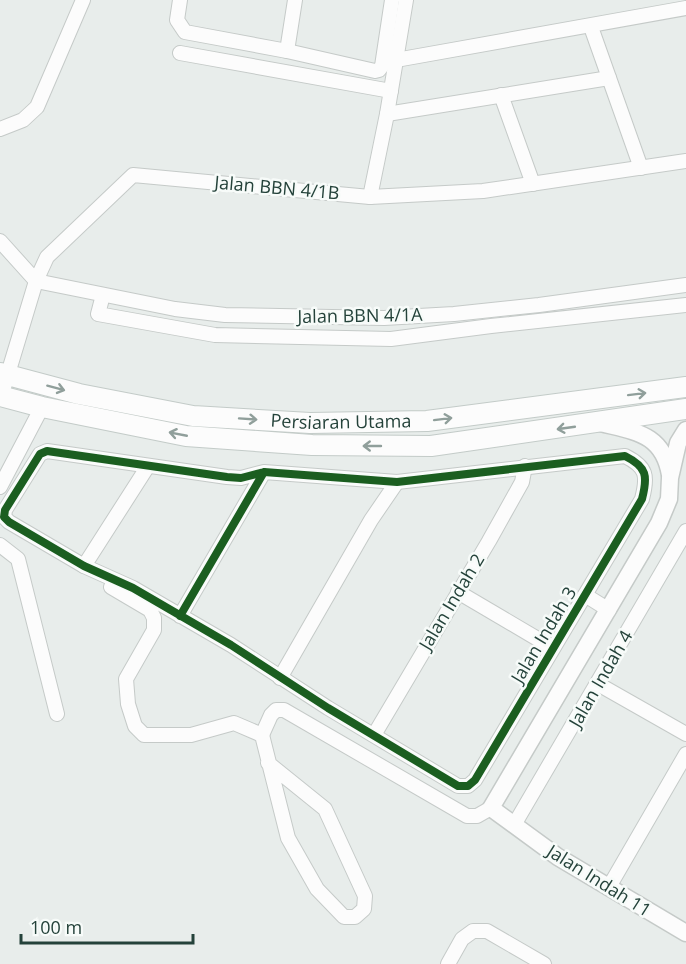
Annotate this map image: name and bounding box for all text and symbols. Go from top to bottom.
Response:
street label: Jalan BBN 4/1B [212,169,341,204]
street label: Jalan BBN 4/1A [295,302,423,328]
one-way arrow [47,383,66,394]
one-way arrow [626,388,646,399]
street label: Persiaran Utama [270,408,412,434]
one-way arrow [238,414,258,425]
one-way arrow [433,414,453,425]
one-way arrow [557,422,576,433]
one-way arrow [168,428,188,439]
one-way arrow [363,440,383,452]
street label: Jalan Indah 2 [412,549,489,656]
street label: Jalan Indah 3 [504,582,581,689]
street label: Jalan Indah 4 [562,626,638,733]
street label: Jalan Indah 11 [541,838,656,922]
scale bar [21,907,194,945]
text: 100 m [30,915,82,939]

